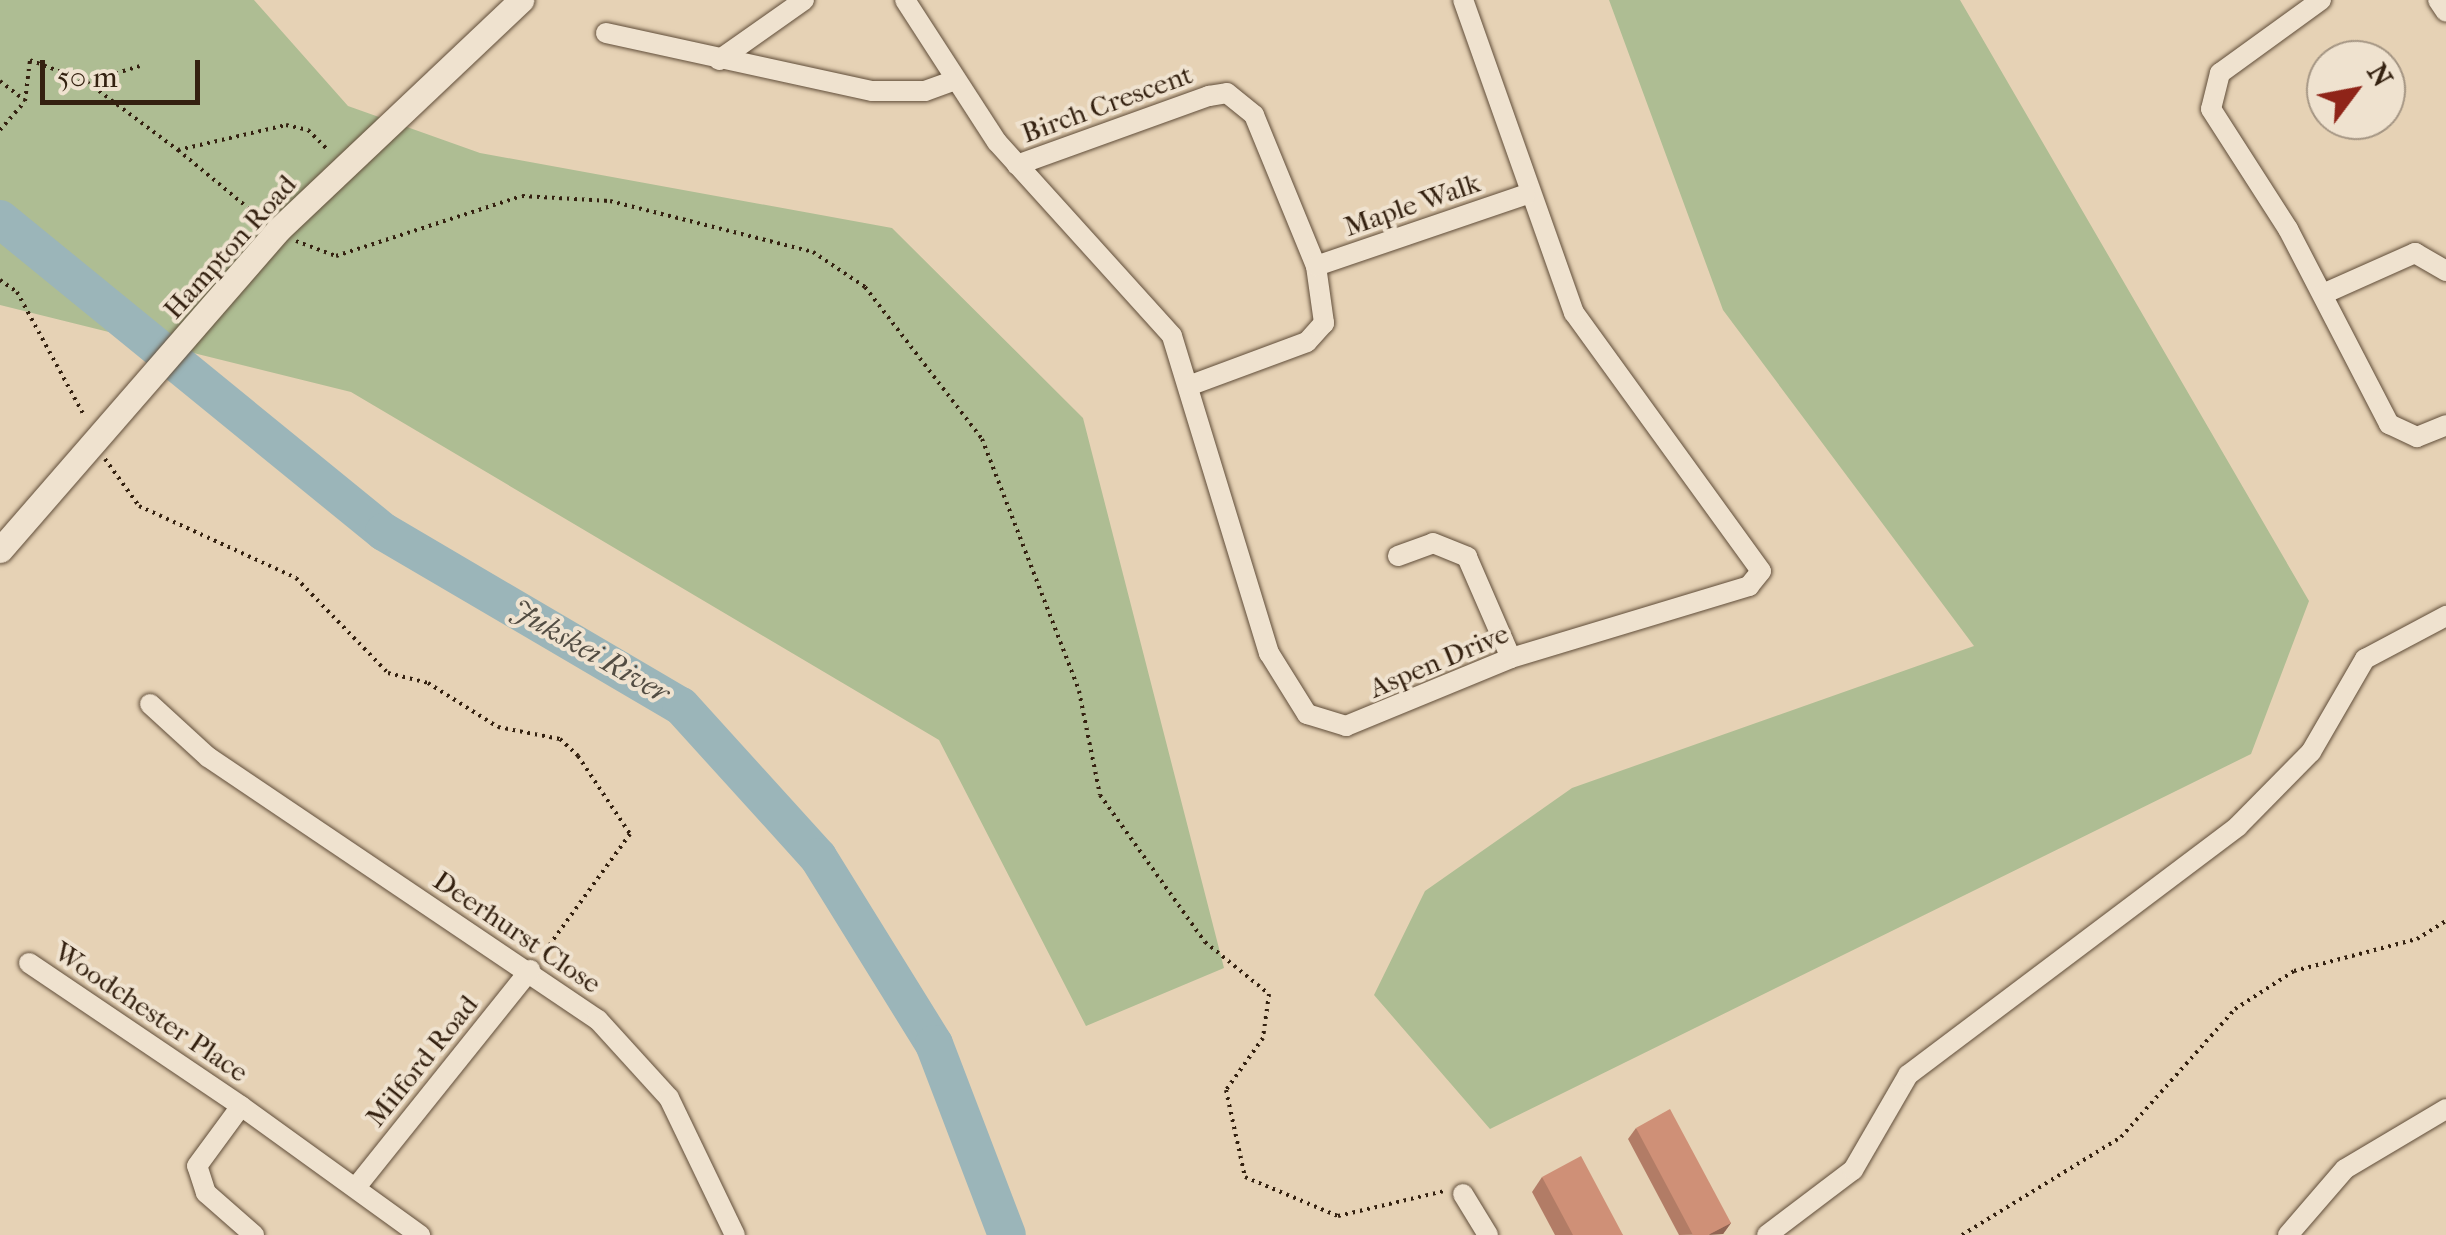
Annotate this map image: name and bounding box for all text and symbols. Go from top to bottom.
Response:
scale bar [45,40,205,102]
north arrow [2306,40,2406,140]
text: N [2361,57,2400,93]
street label: Birch Crescent [1017,58,1197,150]
text: 50 m [57,60,118,95]
street label: Maple Walk [1340,166,1484,244]
street label: Hampton Road [157,168,303,326]
water label: Jukskei River [505,592,675,712]
street label: Aspen Drive [1364,617,1514,705]
street label: Deerhurst Close [427,864,607,1000]
street label: Woodchester Place [48,935,254,1089]
street label: Milford Road [359,988,485,1134]

